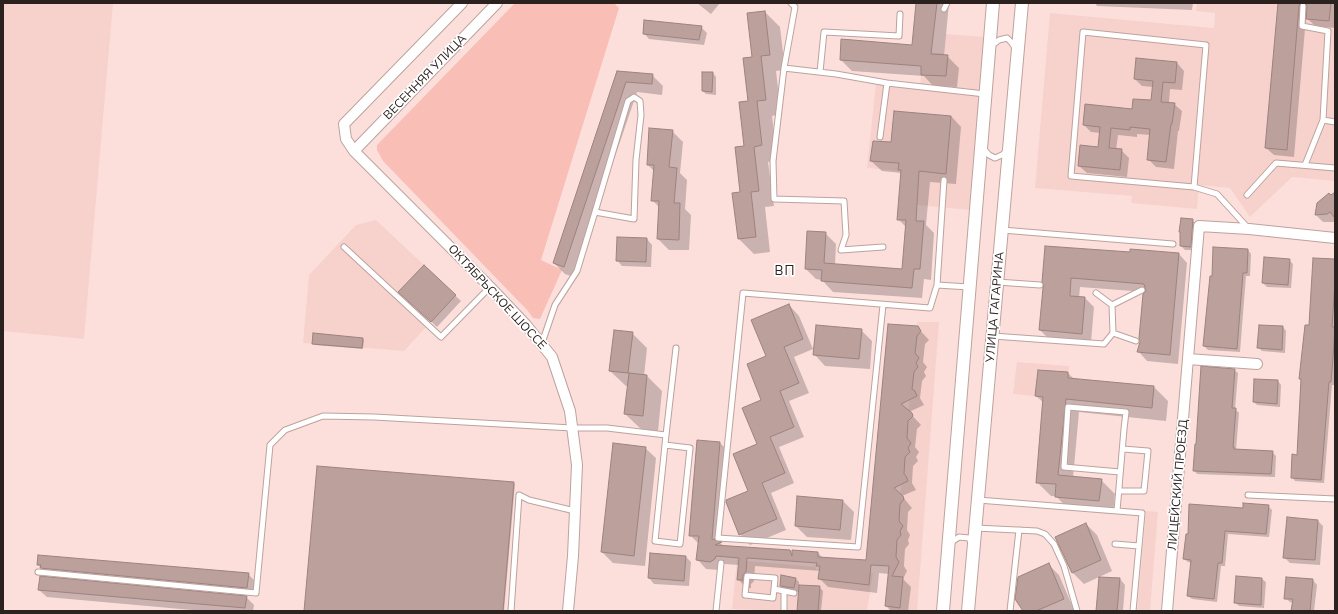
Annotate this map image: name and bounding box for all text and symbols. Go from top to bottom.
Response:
street label: ВЕСЕННЯЯ УЛИЦА [381,31,469,123]
street label: ОКТЯБРЬСКОЕ ШОССЕ [445,242,549,352]
street label: УЛИЦА ГАГАРИНА [983,251,1007,363]
district label: ВП [775,263,795,279]
street label: ЛИЦЕЙСКИЙ ПРОЕЗД [1165,419,1191,551]

